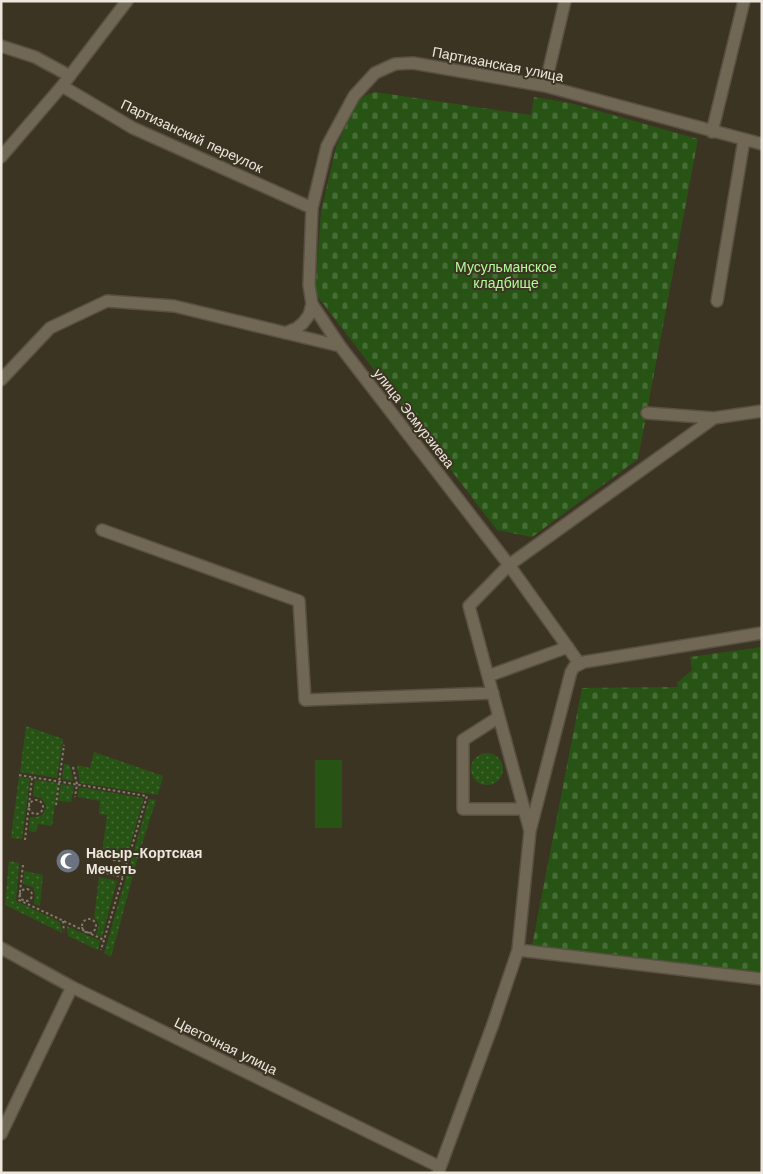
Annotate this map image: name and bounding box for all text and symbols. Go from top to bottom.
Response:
street label: Партизанская улица [431,43,565,85]
street label: Партизанский переулок [118,96,266,176]
park label: Мусульманское кладбище [455,259,557,291]
street label: улица Эсмурзиева [370,365,458,471]
place label: Насыр-Кортская Мечеть [86,845,202,877]
mosque icon: Насыр-Кортская Мечеть [55,848,81,874]
street label: Цветочная улица [172,1014,280,1078]

